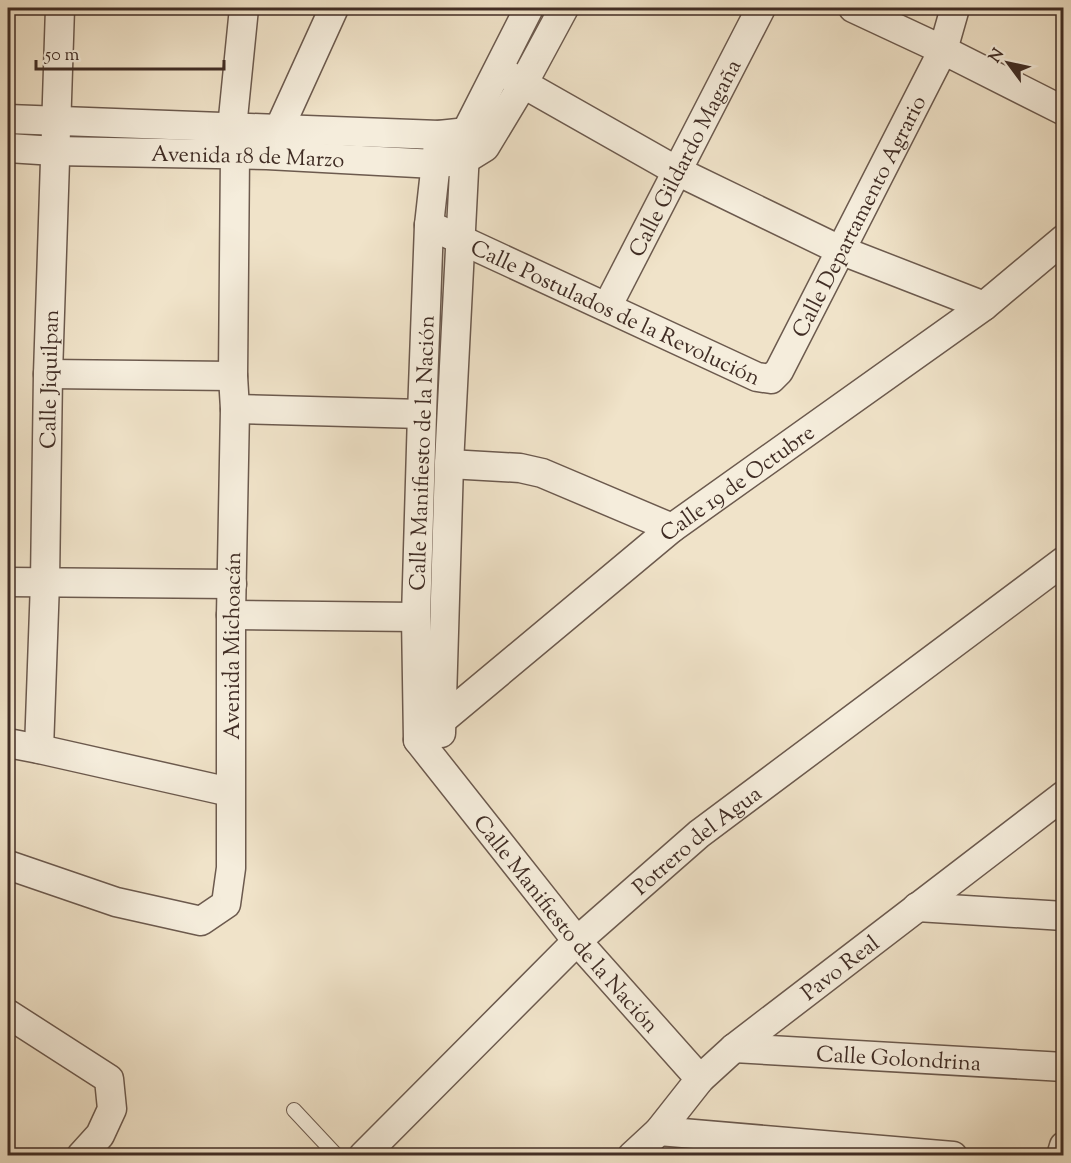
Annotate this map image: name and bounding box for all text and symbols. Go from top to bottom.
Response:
scale bar [36,33,224,71]
north arrow [978,33,1038,93]
text: 50 m [44,43,80,69]
text: N [984,44,1011,68]
street label: Calle Gildardo Magaña [622,55,751,263]
street label: Calle Departamento Agrario [786,91,936,344]
street label: Avenida 18 de Marzo [151,140,345,178]
street label: Calle Postulados de la Revolución [464,233,765,395]
street label: Calle Jiquilpan [34,309,69,449]
street label: Calle Manifiesto de la Nación [403,315,445,591]
street label: Calle 19 de Octubre [654,418,822,551]
street label: Avenida Michoacán [218,552,251,740]
street label: Potrero del Agua [627,779,769,904]
street label: Calle Manifiesto de la Nación [464,809,665,1042]
street label: Pavo Real [795,929,887,1010]
street label: Calle Golondrina [815,1040,982,1081]

